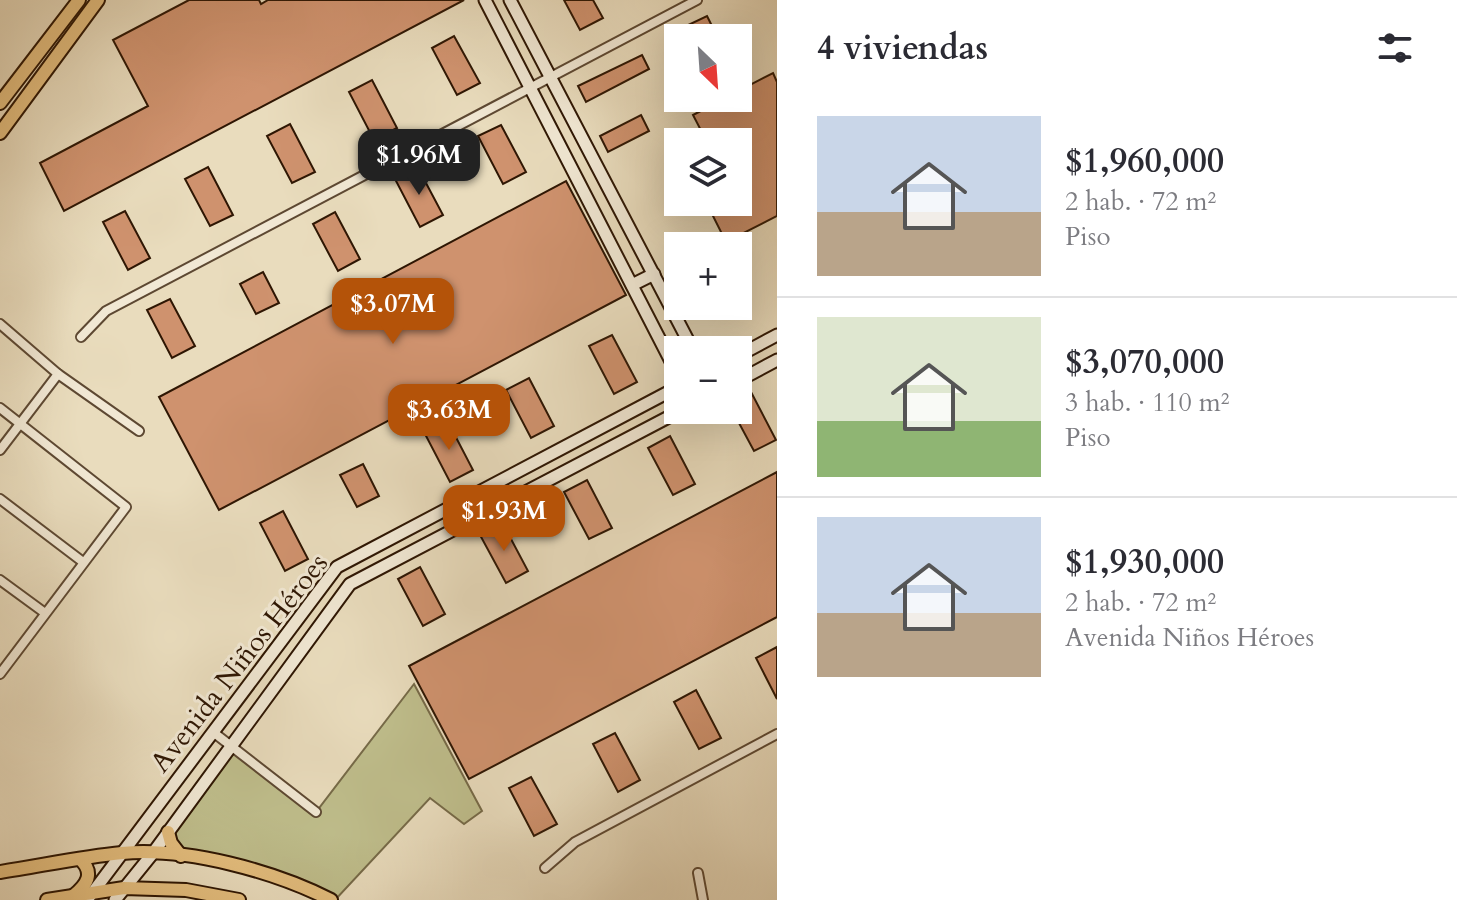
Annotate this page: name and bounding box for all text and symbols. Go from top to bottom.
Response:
north arrow [664,24,752,112]
map controls [664,24,752,424]
text: 4 viviendas [817,25,988,71]
icon: filters [1373,26,1417,70]
button: layers [664,128,752,216]
pin: $1.96M [354,129,484,197]
text: $1.96M [376,137,462,172]
text: $1,960,000 [1065,138,1224,184]
icon: home [881,148,977,244]
text: 2 hab. · 72 m² [1065,184,1216,219]
text: Piso [1065,219,1110,254]
button: + [664,232,752,320]
pin: $3.07M [328,278,458,346]
text: $3.07M [350,286,436,321]
button: − [664,336,752,424]
text: $3,070,000 [1065,339,1224,385]
icon: home [881,349,977,445]
pin: $3.63M [384,384,514,452]
text: 3 hab. · 110 m² [1065,385,1230,420]
text: $3.63M [406,392,492,427]
text: Piso [1065,420,1110,455]
pin: $1.93M [439,485,569,553]
text: $1.93M [461,493,547,528]
text: $1,930,000 [1065,539,1224,585]
street label: Avenida Niños Héroes [141,546,337,780]
icon: home [881,549,977,645]
text: 2 hab. · 72 m² [1065,585,1216,620]
text: Avenida Niños Héroes [1065,620,1314,655]

